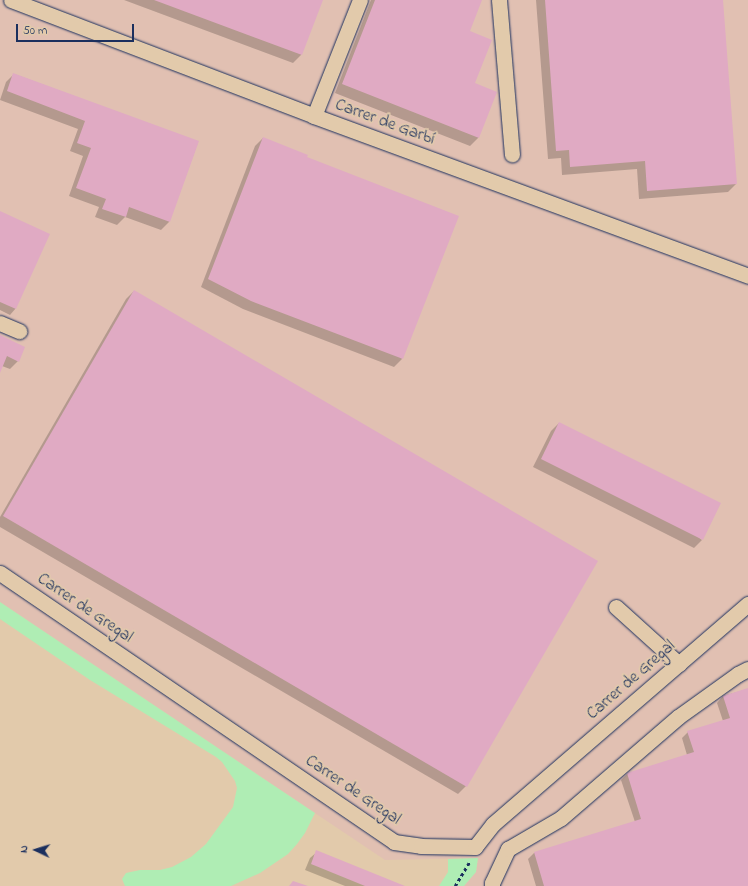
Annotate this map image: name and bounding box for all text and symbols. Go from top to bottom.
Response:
scale bar [18,16,136,42]
text: 50 m [23,22,47,40]
street label: Carrer de Garbí [332,95,438,149]
street label: Carrer de Gregal [33,569,137,647]
street label: Carrer de Gregal [582,636,680,724]
street label: Carrer de Gregal [301,751,405,829]
north arrow [16,830,56,870]
text: N [16,845,32,853]

